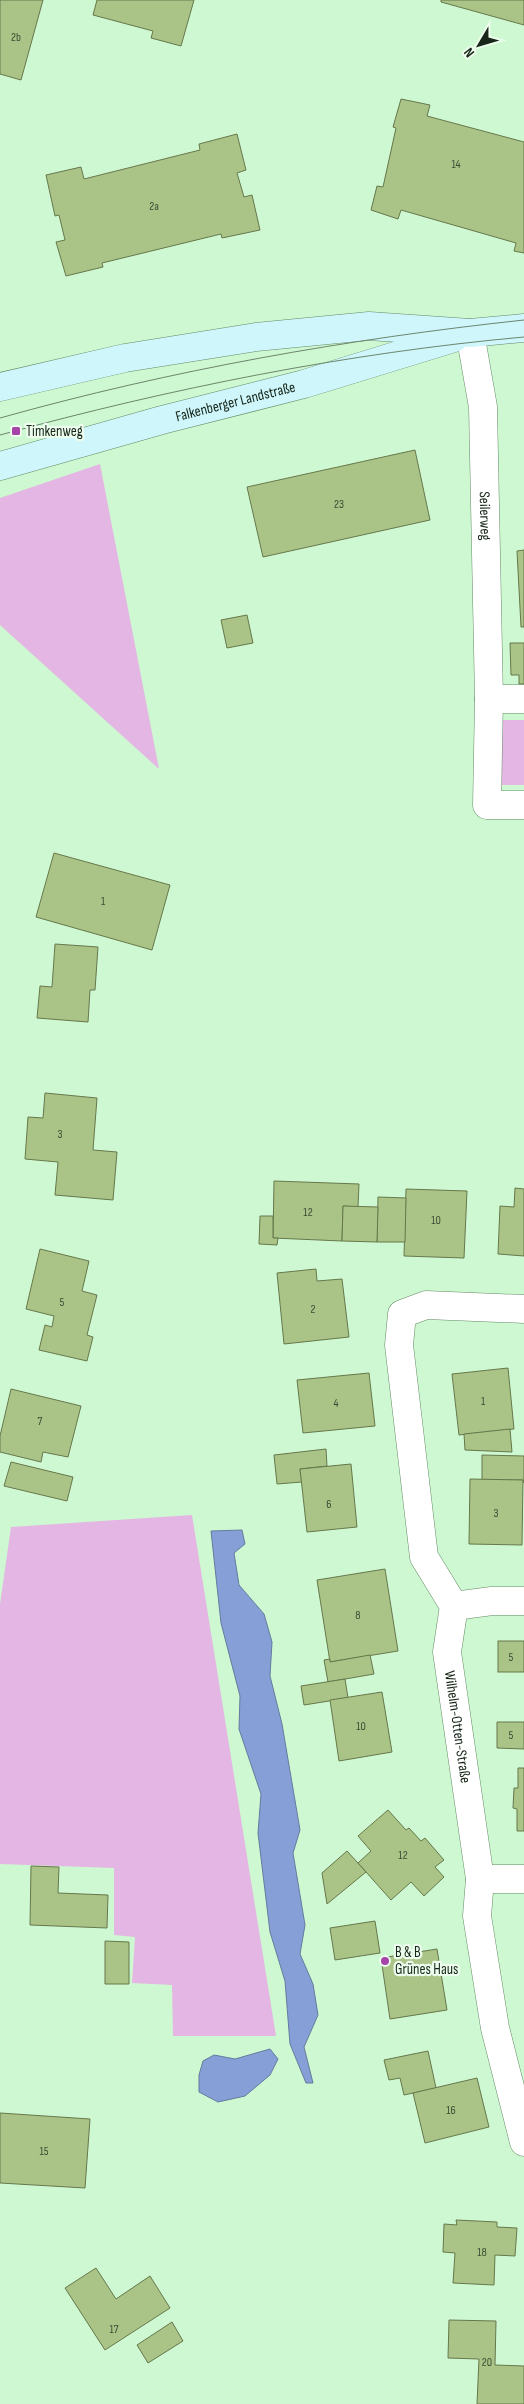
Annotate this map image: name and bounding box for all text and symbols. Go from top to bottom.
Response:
north arrow [454,20,504,70]
house number: 2b [11,30,21,45]
text: N [460,45,478,61]
house number: 14 [451,157,461,172]
house number: 2a [149,199,159,214]
street label: Falkenberger Landstraße [173,378,297,426]
place label: Timkenweg [26,422,83,441]
marker: Timkenweg [10,425,22,437]
street label: Seilerweg [475,491,495,541]
house number: 23 [334,497,344,512]
house number: 1 [101,894,106,909]
house number: 3 [57,1127,63,1142]
house number: 12 [303,1205,313,1220]
house number: 10 [431,1213,441,1228]
house number: 5 [60,1295,65,1310]
house number: 2 [311,1302,316,1317]
house number: 1 [481,1394,486,1409]
house number: 4 [333,1396,339,1411]
house number: 7 [38,1414,43,1429]
house number: 6 [326,1497,332,1512]
house number: 3 [493,1506,499,1521]
house number: 8 [355,1608,361,1623]
house number: 5 [509,1650,514,1665]
street label: Wilhelm-Otten-Straße [440,1670,475,1784]
house number: 10 [356,1719,366,1734]
house number: 5 [509,1728,514,1743]
house number: 12 [398,1848,408,1863]
place label: B & B Grünes Haus [395,1943,458,1979]
marker: B & B Grünes Haus [379,1955,391,1967]
house number: 16 [446,2103,456,2118]
house number: 15 [39,2144,49,2159]
house number: 18 [477,2245,487,2260]
house number: 17 [110,2322,119,2337]
house number: 20 [482,2355,492,2370]

